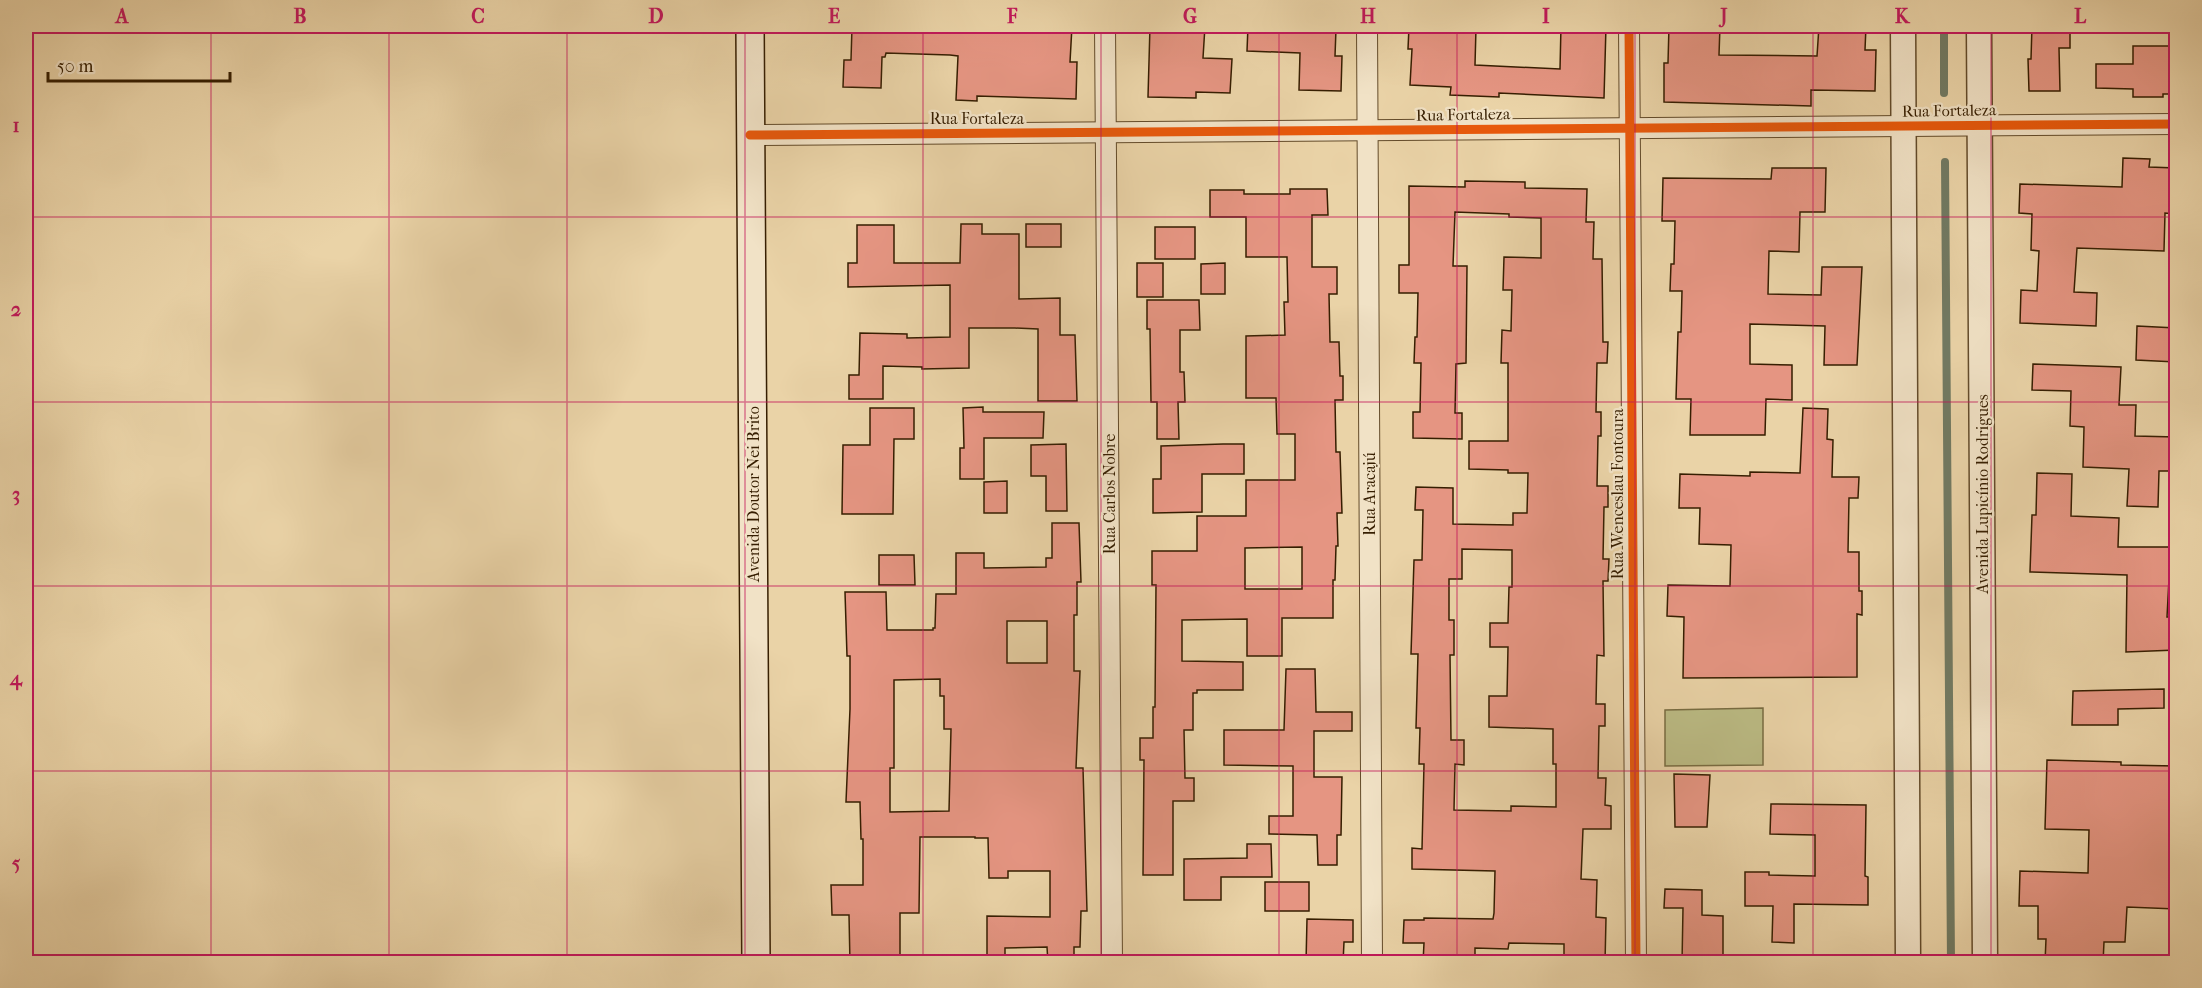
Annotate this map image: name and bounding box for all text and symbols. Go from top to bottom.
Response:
text: A [114,5,130,28]
text: B [293,5,307,28]
text: C [471,5,485,28]
text: D [648,5,664,28]
text: E [828,5,840,28]
text: F [1006,5,1018,28]
text: G [1183,5,1197,28]
text: H [1360,5,1376,28]
text: I [1542,5,1550,28]
text: J [1718,5,1728,28]
text: K [1895,5,1911,28]
text: L [2074,5,2087,28]
scale bar [48,45,230,83]
text: 50 m [57,56,94,77]
street label: Rua Fortaleza [1902,100,1997,121]
street label: Rua Fortaleza [1416,104,1511,125]
street label: Rua Fortaleza [930,109,1025,128]
text: 1 [12,114,20,137]
text: 2 [11,298,21,321]
street label: Avenida Lupicínio Rodrigues [1973,394,1992,595]
street label: Avenida Doutor Nei Brito [744,406,763,583]
street label: Rua Wenceslau Fontoura [1608,408,1627,579]
street label: Rua Carlos Nobre [1100,434,1119,554]
street label: Rua Aracajú [1360,452,1379,536]
text: 3 [12,483,20,506]
text: 4 [9,667,23,691]
text: 5 [12,852,21,875]

